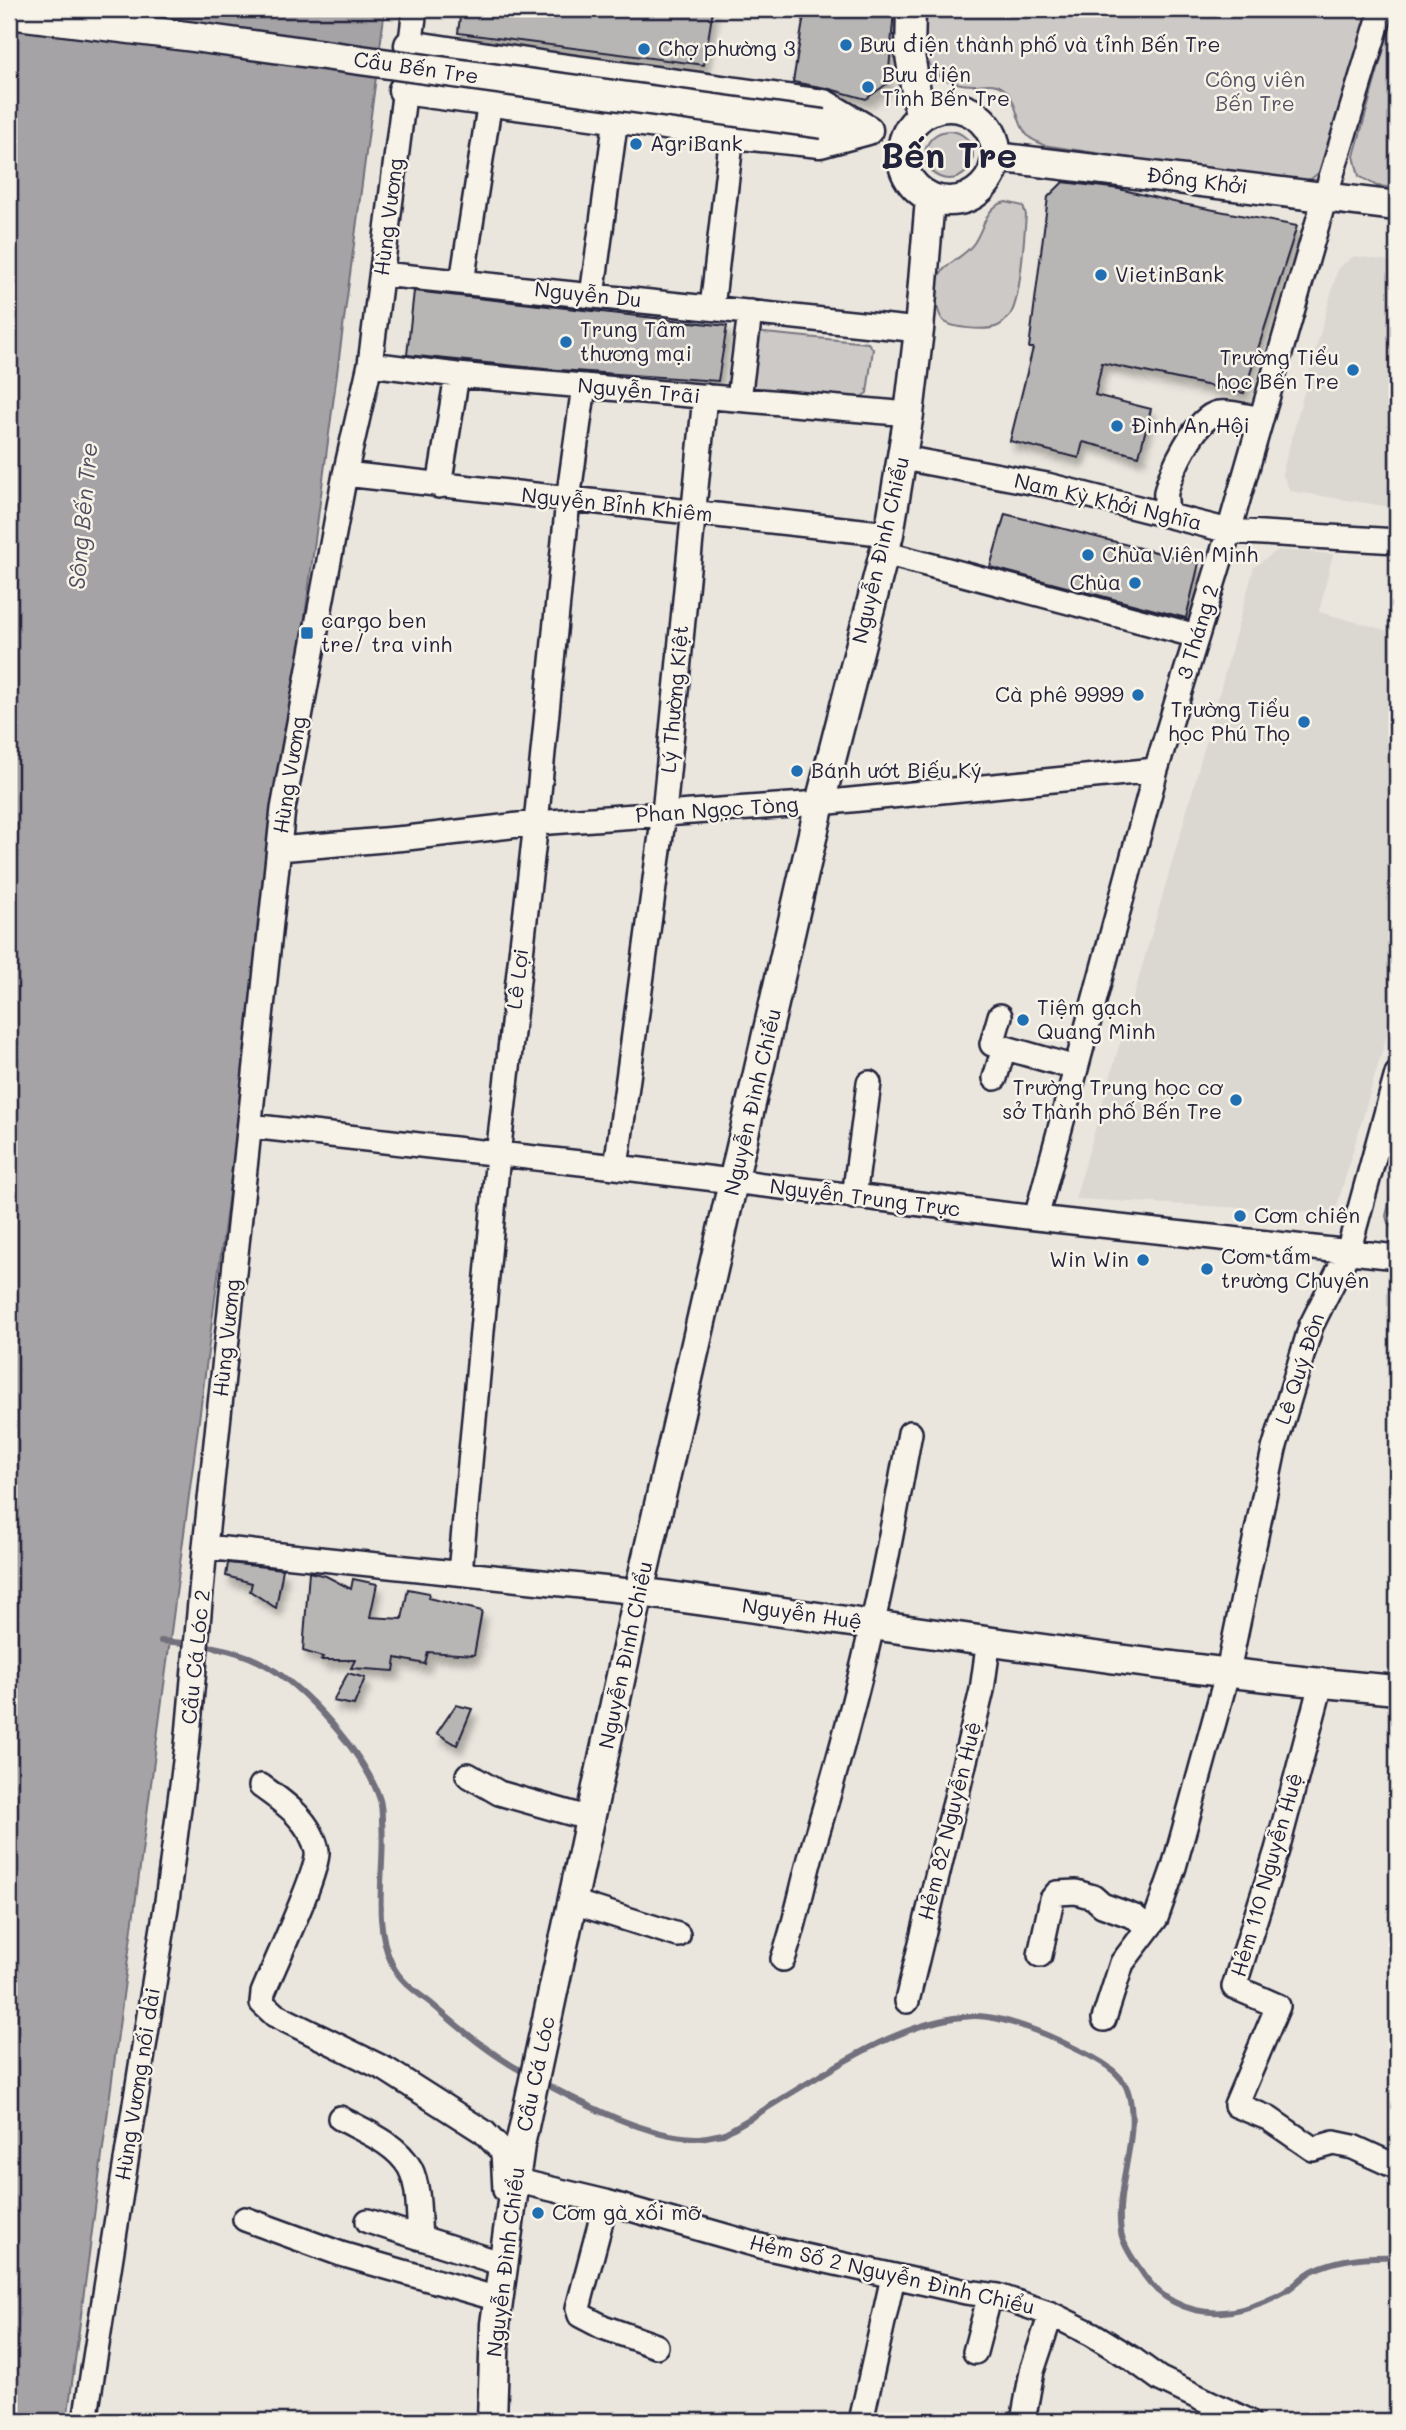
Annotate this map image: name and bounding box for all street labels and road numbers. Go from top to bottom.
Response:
street label: Cầu Bến Tre [352,44,480,89]
street label: Hùng Vương [367,156,408,277]
street label: Đồng Khởi [1145,160,1249,199]
street label: Nguyễn Du [533,274,643,313]
street label: Nguyễn Trãi [577,371,702,408]
street label: Nguyễn Đình Chiểu [845,453,914,646]
street label: Nam Kỳ Khởi Nghĩa [1012,466,1205,535]
street label: Nguyễn Bỉnh Khiêm [520,480,714,527]
street label: 3 Tháng 2 [1169,581,1224,682]
street label: Lý Thường Kiệt [654,624,693,774]
street label: Hùng Vương [266,714,311,835]
street label: Phan Ngọc Tòng [635,789,799,828]
street label: Lê Lợi [499,947,534,1011]
street label: Nguyễn Đình Chiểu [717,1005,786,1198]
street label: Nguyễn Trung Trực [768,1171,962,1222]
street label: Hùng Vương [206,1278,245,1398]
street label: Lê Quý Đôn [1268,1309,1329,1428]
street label: Nguyễn Đình Chiểu [591,1558,658,1751]
street label: Cầu Cá Lóc 2 [174,1588,215,1726]
street label: Nguyễn Huệ [740,1591,864,1634]
street label: Hẻm 82 Nguyễn Huệ [911,1719,986,1923]
street label: Hẻm 110 Nguyễn Huệ [1224,1770,1308,1980]
street label: Hùng Vương nối dài [108,1985,165,2182]
street label: Cầu Cá Lóc [509,2014,560,2134]
street label: Nguyễn Đình Chiểu [479,2165,530,2358]
street label: Hẻm Số 2 Nguyễn Đình Chiểu [747,2228,1038,2320]

